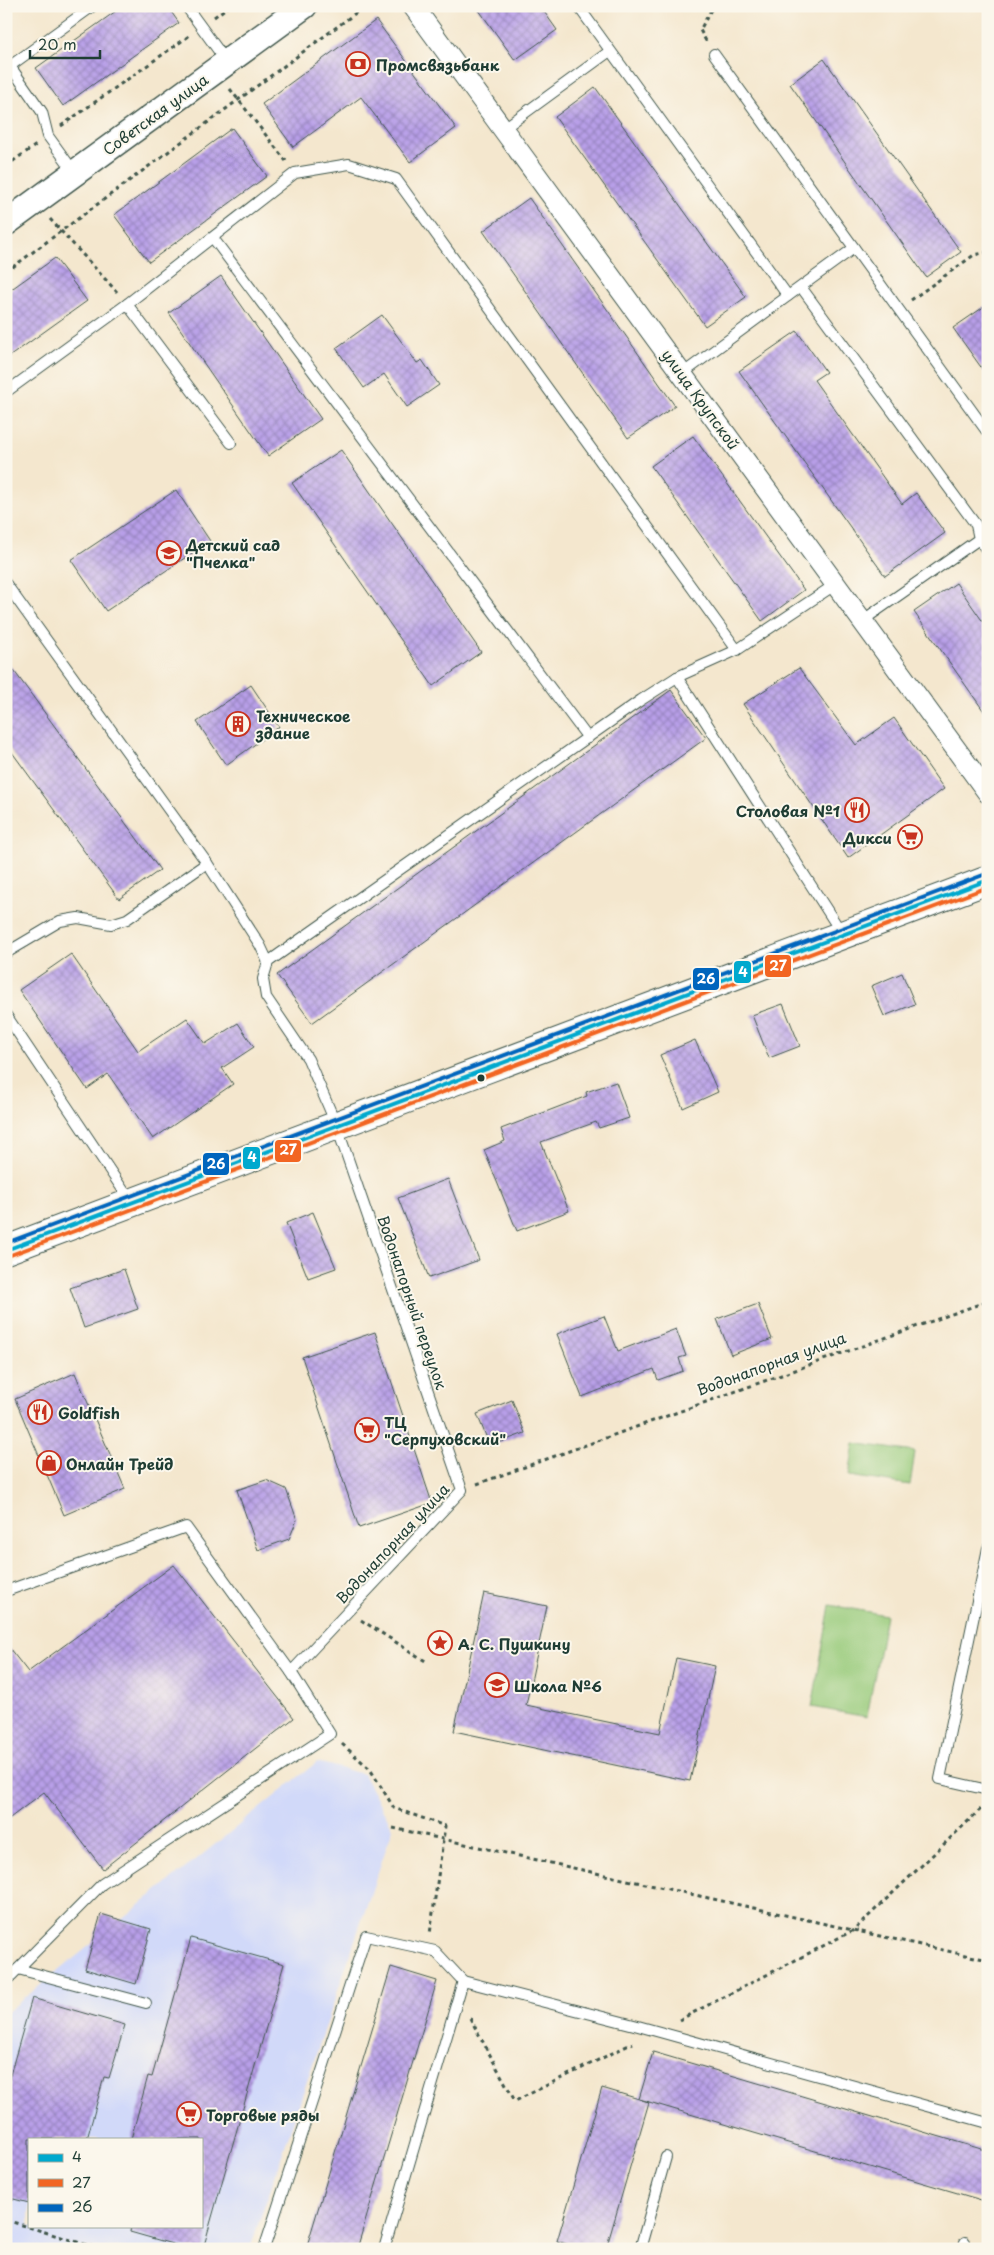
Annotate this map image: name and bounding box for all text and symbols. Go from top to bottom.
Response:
scale bar [30,28,100,60]
text: 20 m [38,32,77,55]
bank icon: Промсвязьбанк [345,51,371,77]
place label: Промсвязьбанк [376,53,500,76]
street label: Советская улица [97,67,213,160]
street label: улица Крупской [657,344,745,454]
place label: Детский сад "Пчелка" [185,533,280,573]
school or university icon: Детский сад "Пчелка" [156,540,182,566]
place label: Техническое здание [255,704,351,744]
building icon: Техническое здание [225,711,251,737]
restaurant icon: Столовая №1 [844,797,870,823]
place label: Столовая №1 [736,799,840,822]
supermarket icon: Дикси [897,824,923,850]
place label: Дикси [842,826,892,849]
line badge: 27 [764,954,792,978]
text: 27 [769,955,788,976]
line badge: 4 [733,960,752,984]
text: 4 [738,961,748,982]
line badge: 26 [692,967,720,991]
text: 26 [697,968,715,989]
unlabelled marker [476,1073,486,1083]
line badge: 27 [274,1139,302,1163]
text: 27 [279,1139,298,1160]
line badge: 4 [242,1146,261,1170]
text: 4 [247,1146,257,1167]
line badge: 26 [202,1152,230,1176]
text: 26 [207,1153,225,1174]
street label: Водонапорный переулок [372,1212,454,1392]
street label: Водонапорная улица [693,1325,849,1401]
restaurant icon: Goldfish [27,1399,53,1425]
place label: Goldfish [58,1401,120,1424]
place label: ТЦ "Серпуховский" [384,1410,506,1450]
supermarket icon: ТЦ "Серпуховский" [354,1417,380,1443]
shop icon: Онлайн Трейд [36,1450,62,1476]
place label: Онлайн Трейд [66,1452,173,1475]
street label: Водонапорная улица [330,1477,454,1608]
place icon: А. С. Пушкину [427,1630,453,1656]
place label: А. С. Пушкину [458,1632,571,1655]
school or university icon: Школа №6 [484,1672,510,1698]
place label: Школа №6 [514,1674,602,1697]
supermarket icon: Торговые ряды [176,2101,202,2127]
place label: Торговые ряды [206,2103,319,2126]
legend [28,2138,202,2228]
text: 4 [72,2144,82,2167]
text: 27 [72,2170,91,2193]
text: 26 [72,2194,93,2217]

